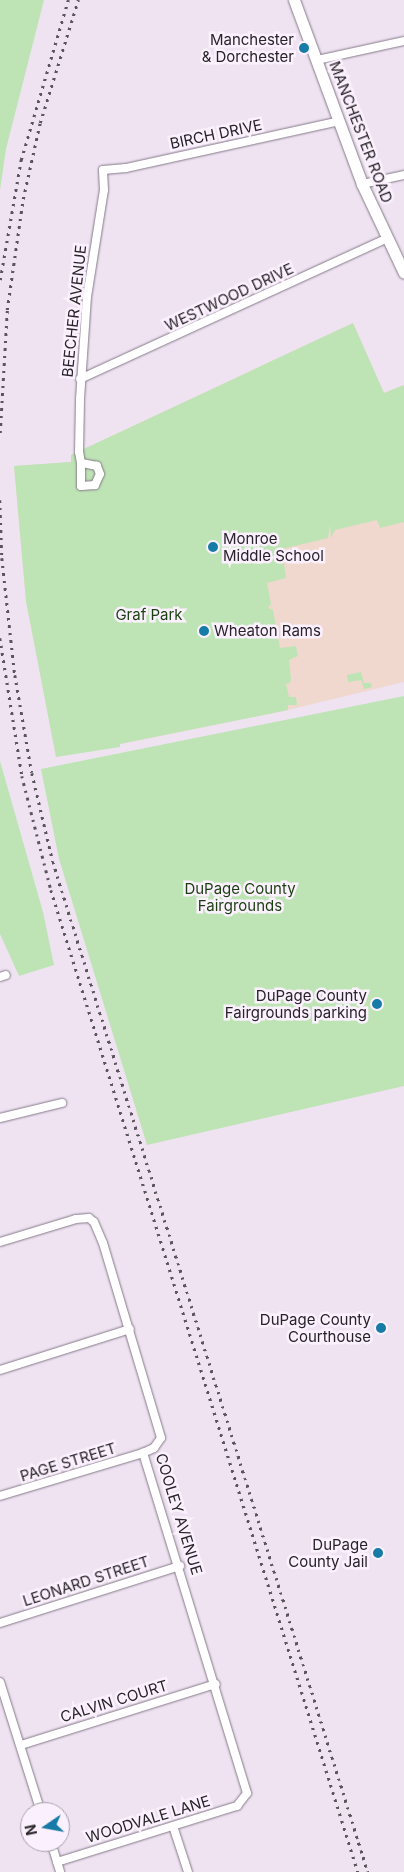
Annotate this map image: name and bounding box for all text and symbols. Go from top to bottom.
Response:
place label: Manchester & Dorchester [202,30,294,65]
marker: Manchester & Dorchester [298,42,310,54]
street label: MANCHESTER ROAD [326,59,396,205]
street label: BIRCH DRIVE [168,115,264,153]
street label: BEECHER AVENUE [58,244,90,378]
street label: WESTWOOD DRIVE [162,259,296,335]
place label: Monroe Middle School [223,529,324,564]
marker: Monroe Middle School [207,541,219,553]
park label: Graf Park [115,606,183,624]
place label: Wheaton Rams [214,622,321,640]
marker: Wheaton Rams [198,625,210,637]
park label: DuPage County Fairgrounds [184,879,296,914]
place label: DuPage County Fairgrounds parking [225,986,367,1021]
marker: DuPage County Fairgrounds parking [371,998,383,1010]
place label: DuPage County Courthouse [260,1310,371,1345]
marker: DuPage County Courthouse [375,1322,387,1334]
street label: PAGE STREET [18,1439,118,1485]
street label: COOLEY AVENUE [152,1451,206,1577]
place label: DuPage County Jail [288,1535,368,1570]
marker: DuPage County Jail [372,1547,384,1559]
street label: LEONARD STREET [20,1552,152,1610]
street label: CALVIN COURT [58,1676,170,1726]
street label: WOODVALE LANE [84,1792,212,1846]
north arrow [20,1802,70,1852]
text: N [21,1823,40,1837]

